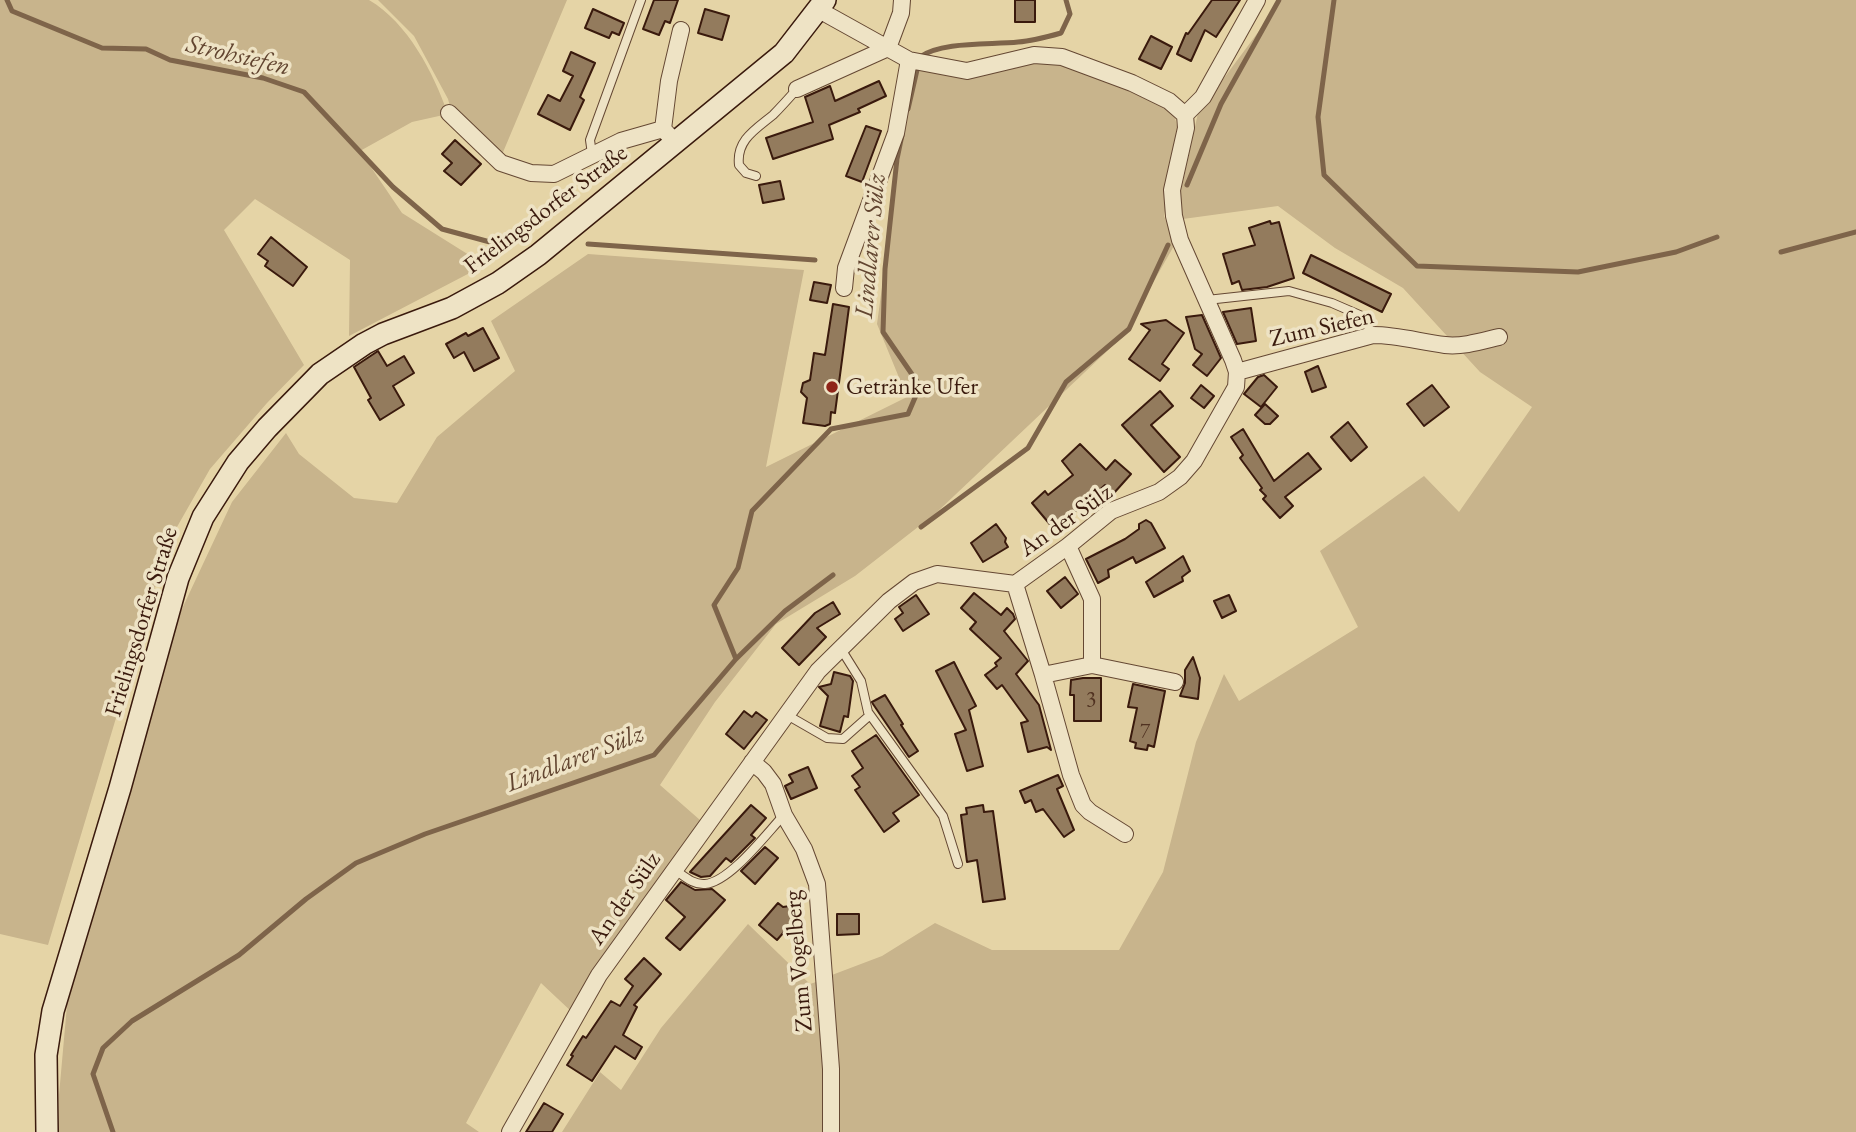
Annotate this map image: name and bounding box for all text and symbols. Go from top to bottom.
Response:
water label: Strohsiefen [183,29,293,83]
street label: Frielingsdorfer Straße [459,139,633,281]
water label: Lindlarer Sülz [849,172,893,320]
street label: Zum Siefen [1267,302,1377,354]
place label: Getränke Ufer [846,373,978,401]
marker: Getränke Ufer [824,379,840,395]
street label: An der Sülz [1014,479,1118,563]
street label: Frielingsdorfer Straße [99,524,185,720]
house number: 3 [1086,687,1096,713]
water label: Lindlarer Sülz [502,718,648,800]
house number: 7 [1140,719,1150,745]
street label: An der Sülz [583,847,667,951]
street label: Zum Vogelberg [778,889,820,1033]

